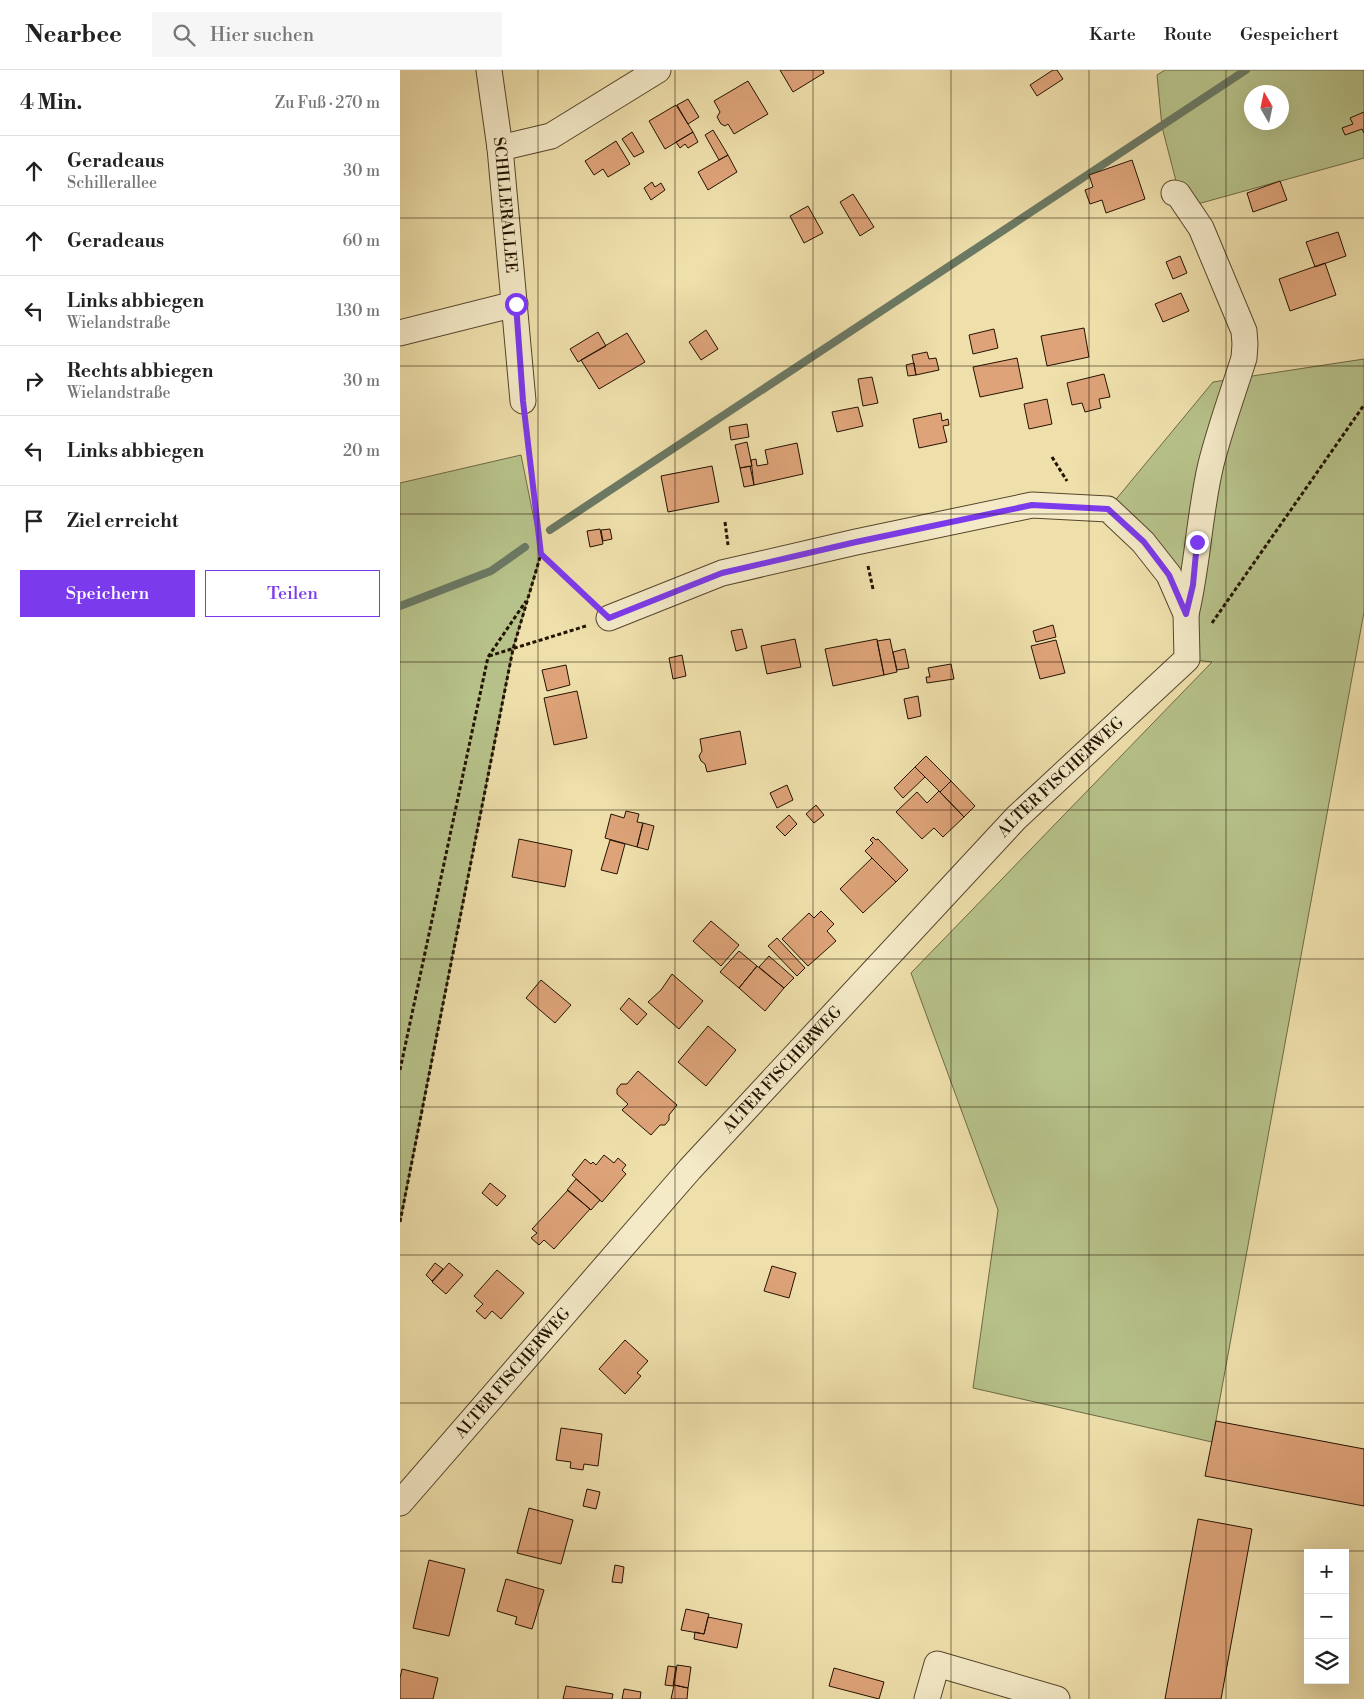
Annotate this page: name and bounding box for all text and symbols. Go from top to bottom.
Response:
search box [152,12,502,57]
text: Nearbee [25,20,122,50]
icon: search [170,21,198,49]
text: Hier suchen [210,23,314,47]
text: Karte [1089,23,1136,46]
text: Route [1164,23,1212,46]
text: Gespeichert [1240,23,1339,46]
north arrow [1244,85,1289,130]
text: 4 Min. [20,90,82,116]
text: Zu Fuß · 270 m [275,93,380,113]
street label: SCHILLERALLEE [489,136,521,274]
text: Geradeaus [67,149,164,173]
icon: ahead [20,157,48,185]
text: 30 m [343,161,380,181]
text: Schillerallee [67,173,157,193]
icon: ahead [20,227,48,255]
text: Geradeaus [67,229,164,253]
text: 60 m [342,231,380,251]
text: Links abbiegen [67,289,204,313]
route start [505,293,528,316]
icon: left [20,297,48,325]
text: 130 m [336,301,380,321]
text: Wielandstraße [67,313,171,333]
text: Rechts abbiegen [67,359,213,383]
icon: right [20,367,48,395]
text: 30 m [343,371,380,391]
text: Wielandstraße [67,383,171,403]
icon: left [20,437,48,465]
text: Links abbiegen [67,439,204,463]
text: 20 m [343,441,380,461]
icon: arrive [20,507,48,535]
text: Ziel erreicht [67,509,178,533]
route end [1186,531,1209,554]
button: Speichern [20,570,195,617]
button: Teilen [205,570,380,617]
street label: ALTER FISCHERWEG [993,713,1128,842]
street label: ALTER FISCHERWEG [718,1002,846,1138]
street label: ALTER FISCHERWEG [450,1304,575,1443]
map controls [1304,1549,1349,1684]
button: + [1304,1549,1349,1594]
button: − [1304,1594,1349,1639]
button: layers [1304,1639,1349,1684]

